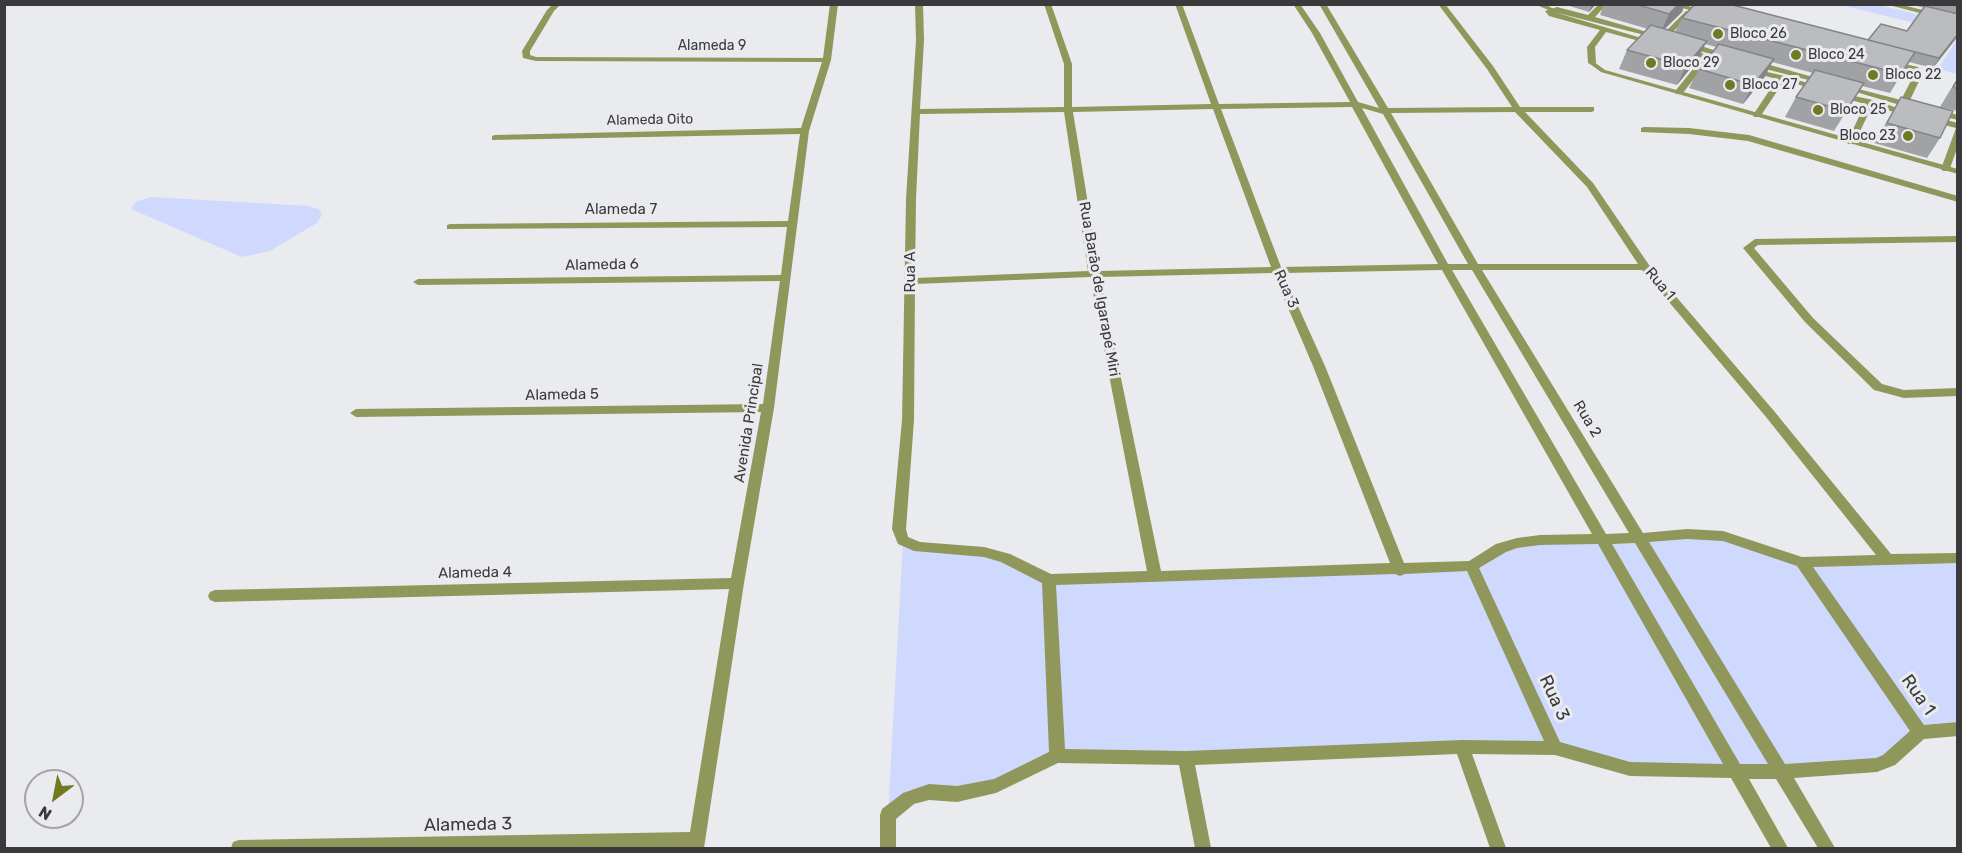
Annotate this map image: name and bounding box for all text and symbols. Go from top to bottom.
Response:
place label: Bloco 26 [1730,26,1787,42]
marker: Bloco 26 [1711,27,1725,41]
street label: Alameda 9 [678,38,746,54]
place label: Bloco 24 [1808,47,1865,63]
marker: Bloco 24 [1789,48,1803,62]
place label: Bloco 29 [1663,55,1720,71]
marker: Bloco 29 [1644,56,1658,70]
place label: Bloco 22 [1885,67,1941,83]
marker: Bloco 22 [1866,68,1880,82]
place label: Bloco 27 [1742,77,1797,93]
marker: Bloco 27 [1723,78,1737,92]
place label: Bloco 25 [1830,102,1887,118]
marker: Bloco 25 [1811,103,1825,117]
street label: Alameda Oito [607,111,693,129]
place label: Bloco 23 [1839,128,1896,144]
marker: Bloco 23 [1901,129,1915,143]
street label: Rua Barão de Igarapé Miri [1075,200,1123,378]
street label: Alameda 7 [585,201,657,219]
street label: Rua A [902,252,920,292]
street label: Alameda 6 [565,255,639,275]
street label: Rua 1 [1641,264,1679,304]
street label: Rua 3 [1270,267,1302,311]
street label: Avenida Principal [731,362,767,484]
street label: Alameda 5 [525,385,599,405]
street label: Rua 2 [1569,397,1605,441]
street label: Alameda 4 [438,563,512,583]
street label: Rua 1 [1896,671,1940,719]
street label: Rua 3 [1534,672,1574,724]
north arrow [24,769,84,829]
text: N [35,802,55,824]
street label: Alameda 3 [424,813,512,837]

